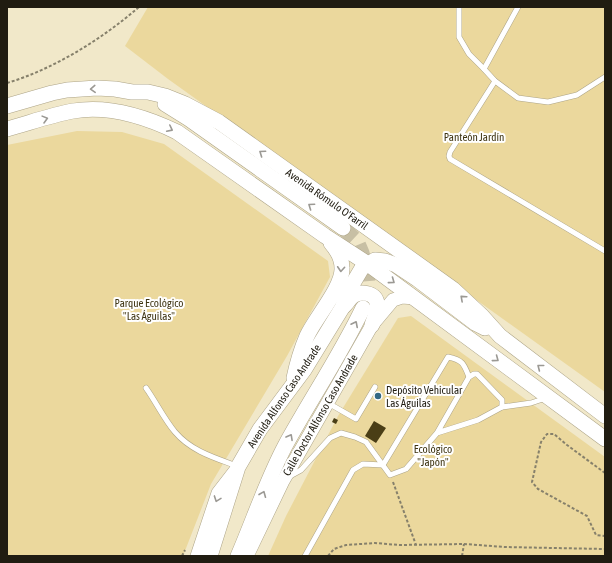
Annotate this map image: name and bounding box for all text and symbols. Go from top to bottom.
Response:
one-way arrow [90,84,96,93]
one-way arrow [41,115,48,123]
one-way arrow [166,124,174,132]
park label: Panteón Jardín [444,131,504,143]
one-way arrow [260,151,267,158]
street label: Avenida Rómulo O'Farril [284,166,370,232]
one-way arrow [308,203,315,211]
one-way arrow [337,266,346,273]
one-way arrow [388,277,395,284]
one-way arrow [460,295,468,303]
park label: Parque Ecológico "Las Águilas" [115,297,183,322]
one-way arrow [350,321,358,329]
street label: Avenida Alfonso Caso Andrade [245,342,323,450]
street label: Calle Doctor Alfonso Caso Andrade [280,352,360,478]
one-way arrow [492,354,499,361]
one-way arrow [538,365,545,372]
place label: Depósito Vehicular Las Águilas [386,384,463,409]
marker: Depósito Vehicular Las Águilas [373,391,383,401]
one-way arrow [286,434,293,441]
park label: Ecológico "Japón" [414,443,452,468]
one-way arrow [259,490,267,497]
one-way arrow [213,495,221,502]

